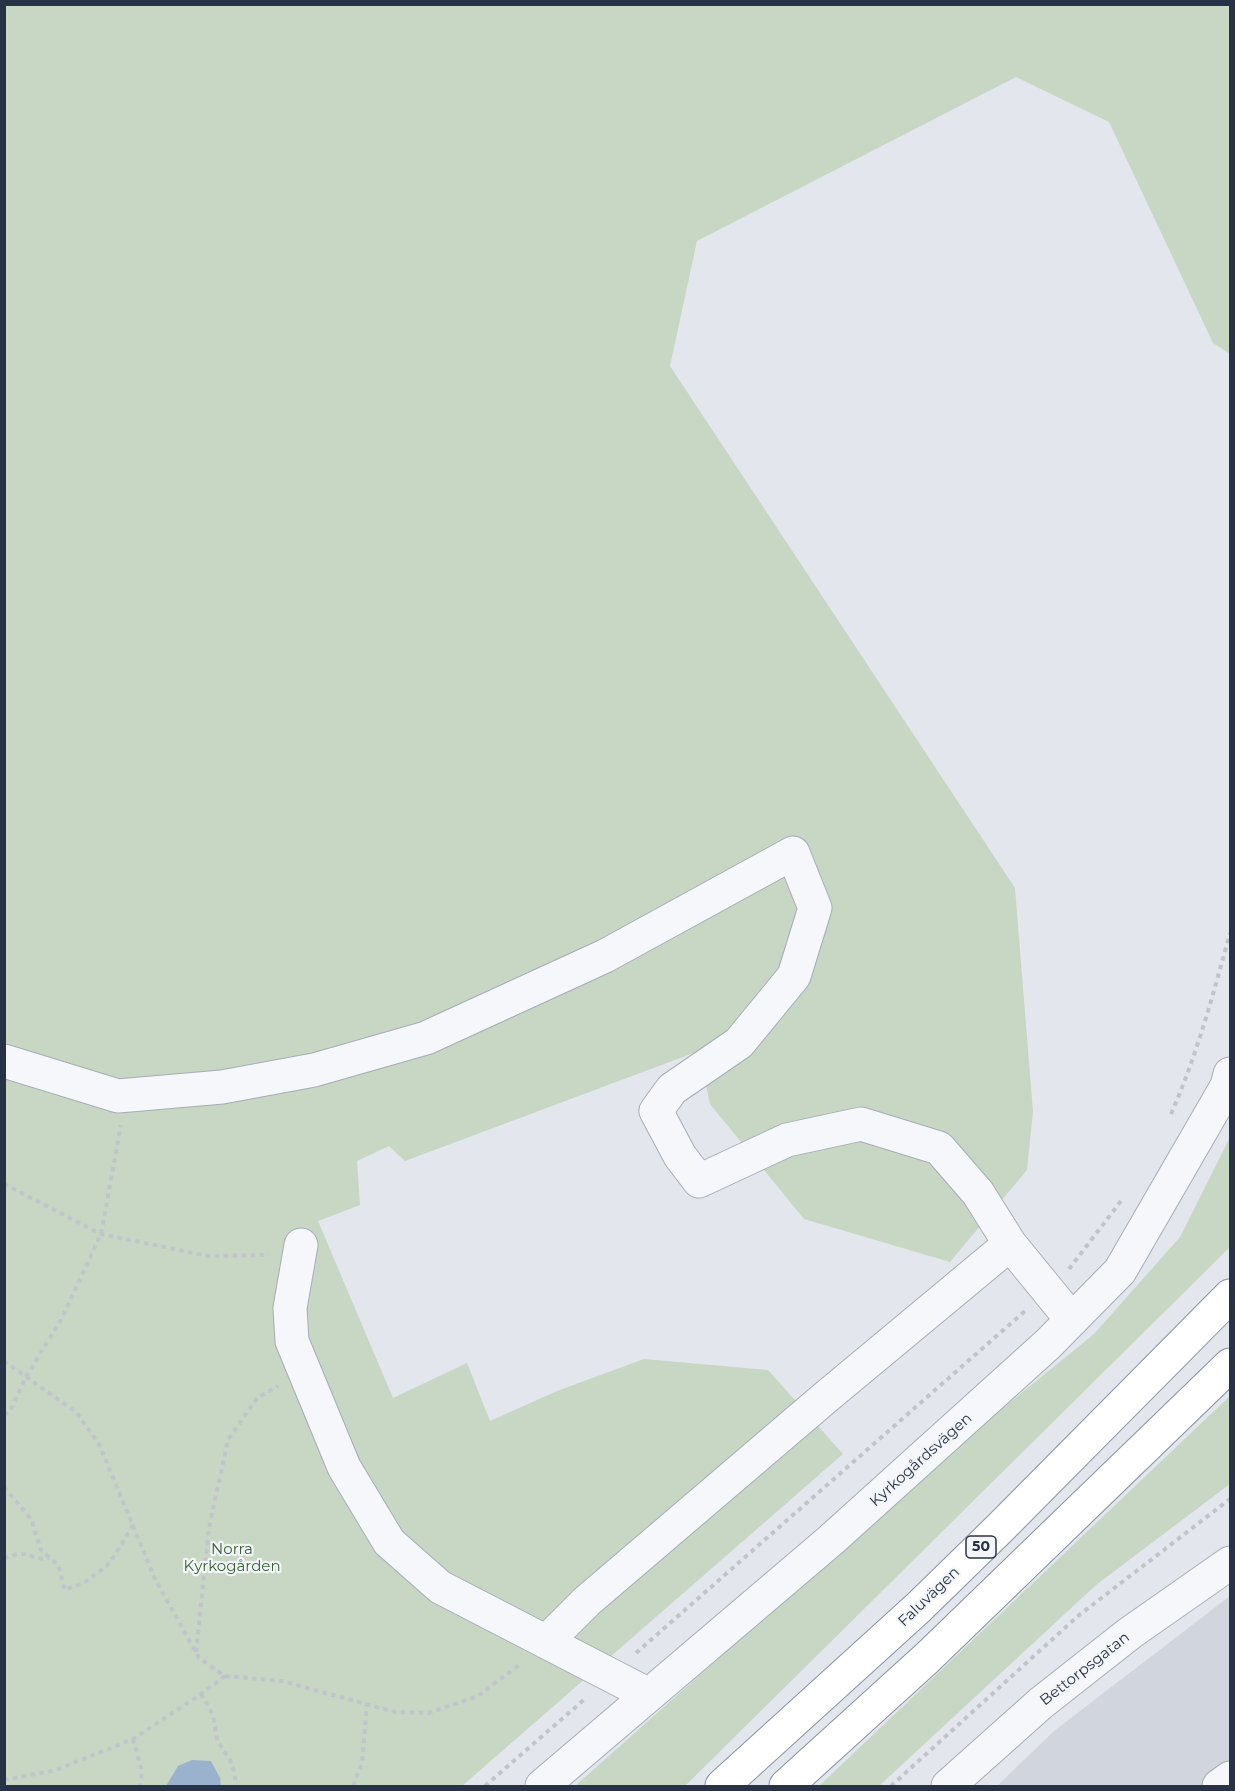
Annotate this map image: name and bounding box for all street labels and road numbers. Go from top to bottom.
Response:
street label: Kyrkogårdsvägen [866,1409,976,1511]
road number: 50 [966,1536,996,1558]
street label: Faluvägen [895,1563,963,1631]
street label: Bettorpsgatan [1037,1628,1133,1710]

